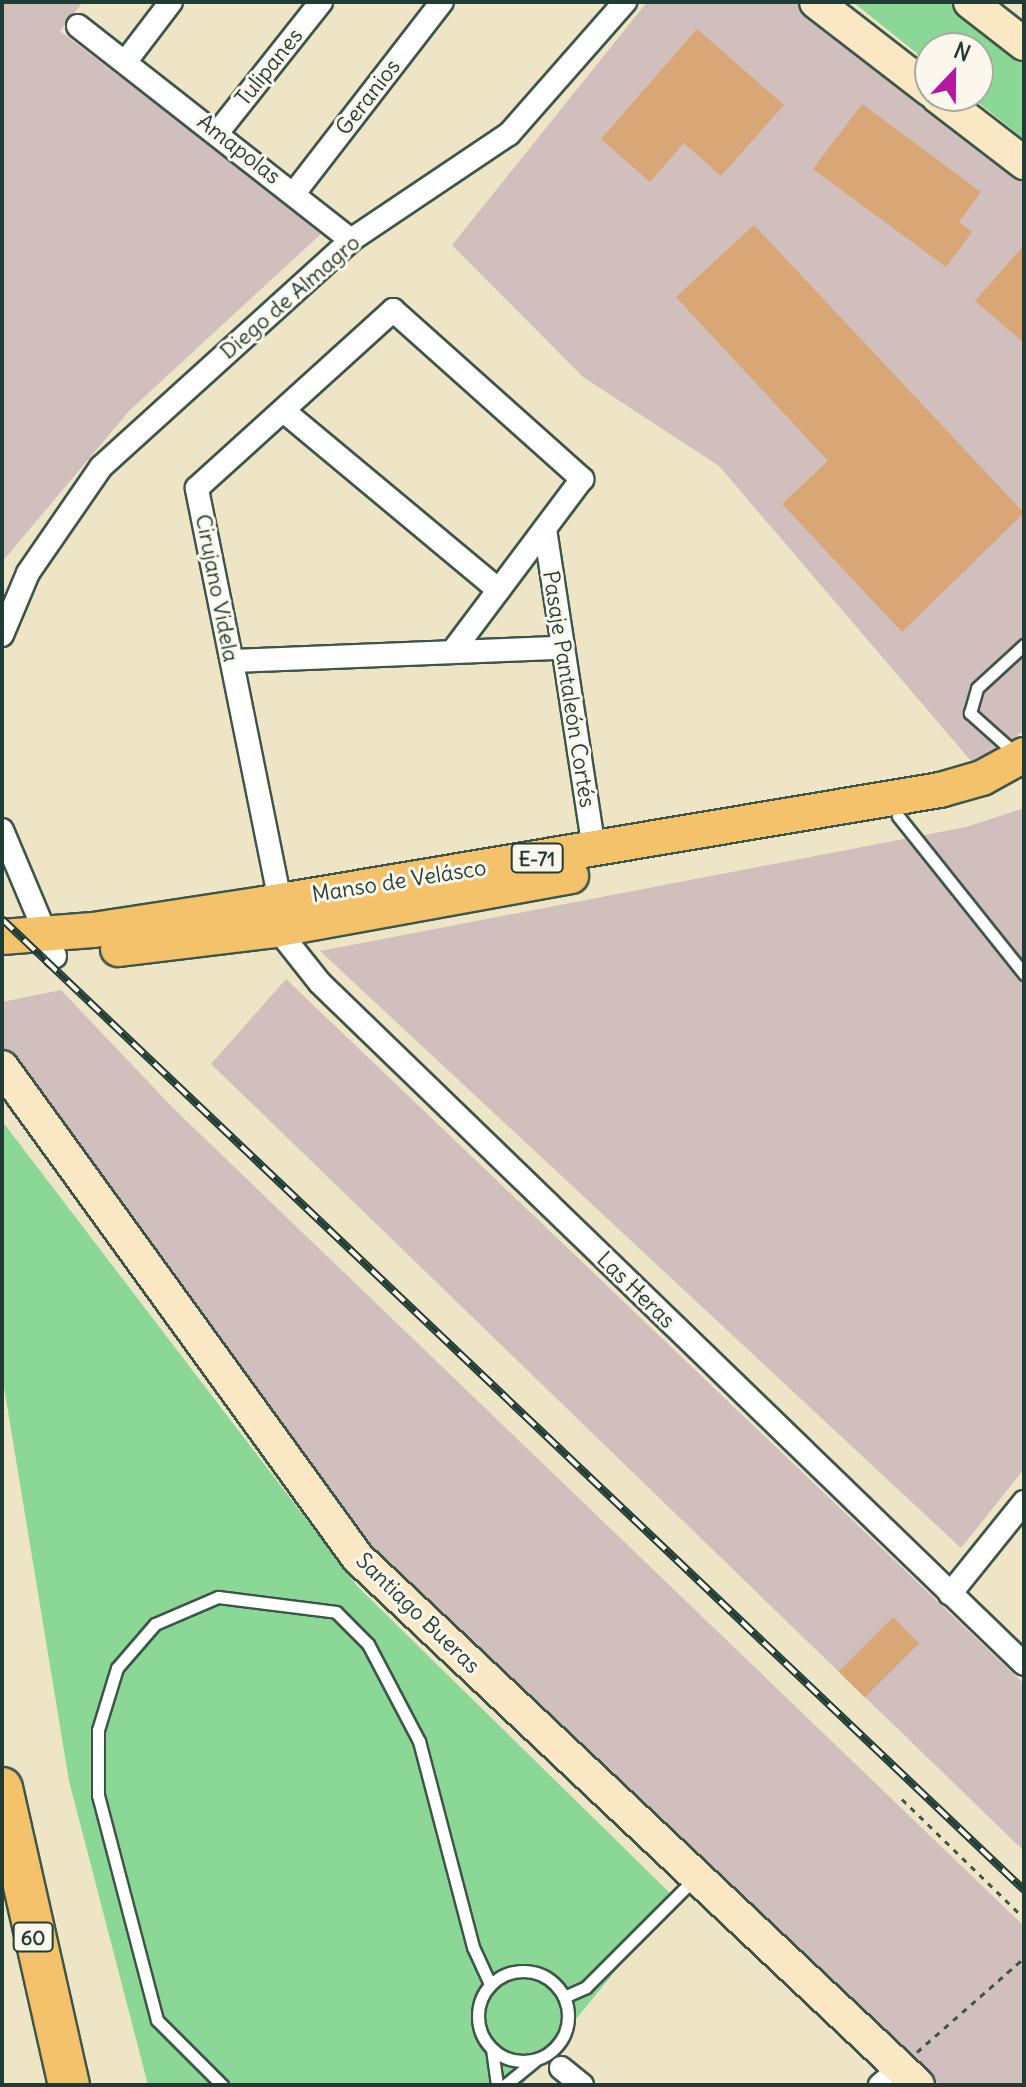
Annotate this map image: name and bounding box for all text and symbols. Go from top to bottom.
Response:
street label: Tulipanes [230,23,308,111]
north arrow [914,32,994,112]
text: N [950,36,975,67]
street label: Geranios [330,54,406,140]
street label: Amapolas [192,108,286,190]
street label: Diego de Almagro [215,229,365,365]
street label: Cirujano Videla [190,512,244,664]
street label: Pasaje Pantaleón Cortés [537,569,601,809]
road number: E-71 [509,842,565,874]
street label: Manso de Velásco [310,854,488,908]
street label: Las Heras [591,1246,681,1334]
street label: Santiago Bueras [350,1547,486,1679]
road number: 60 [11,1921,55,1953]

